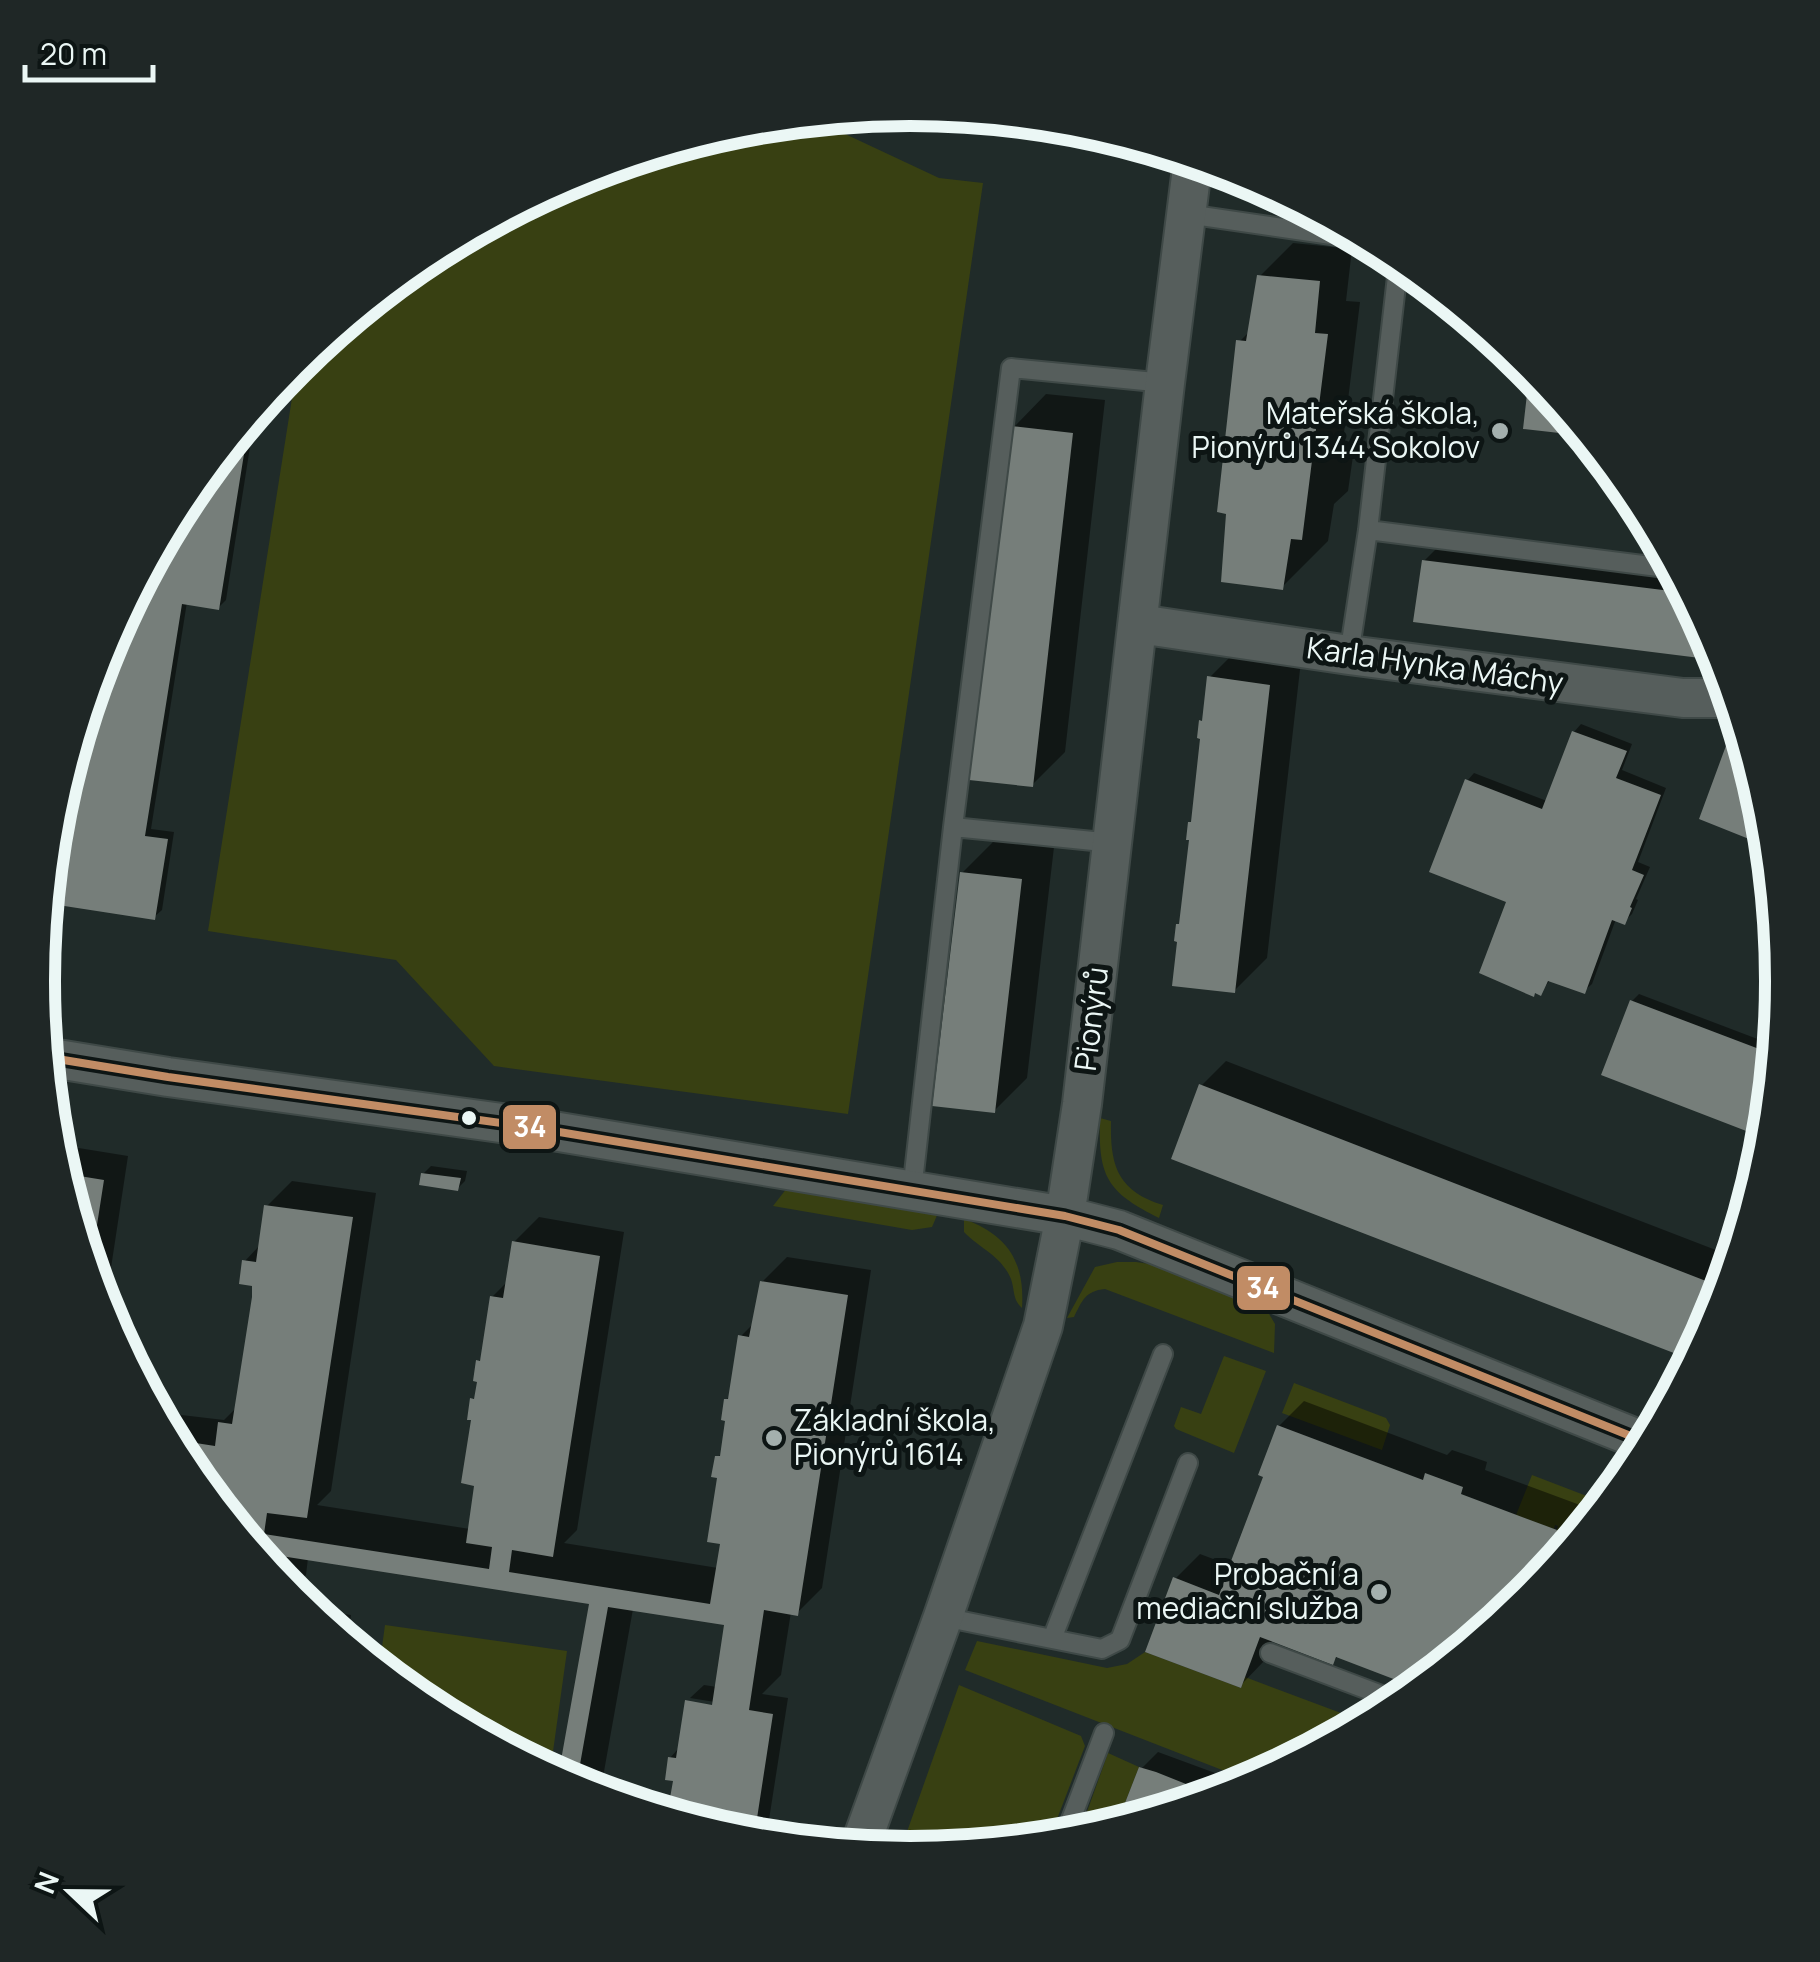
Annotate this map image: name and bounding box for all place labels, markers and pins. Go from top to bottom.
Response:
place label: Mateřská škola, Pionýrů 1344 Sokolov [1192,392,1480,467]
marker: Mateřská škola, Pionýrů 1344 Sokolov [1489,420,1511,442]
unlabelled marker [459,1108,479,1128]
place label: Základní škola, Pionýrů 1614 [794,1399,996,1474]
marker: Základní škola, Pionýrů 1614 [763,1427,785,1449]
place label: Probační a mediační služba [1136,1553,1359,1628]
marker: Probační a mediační služba [1368,1581,1390,1603]

